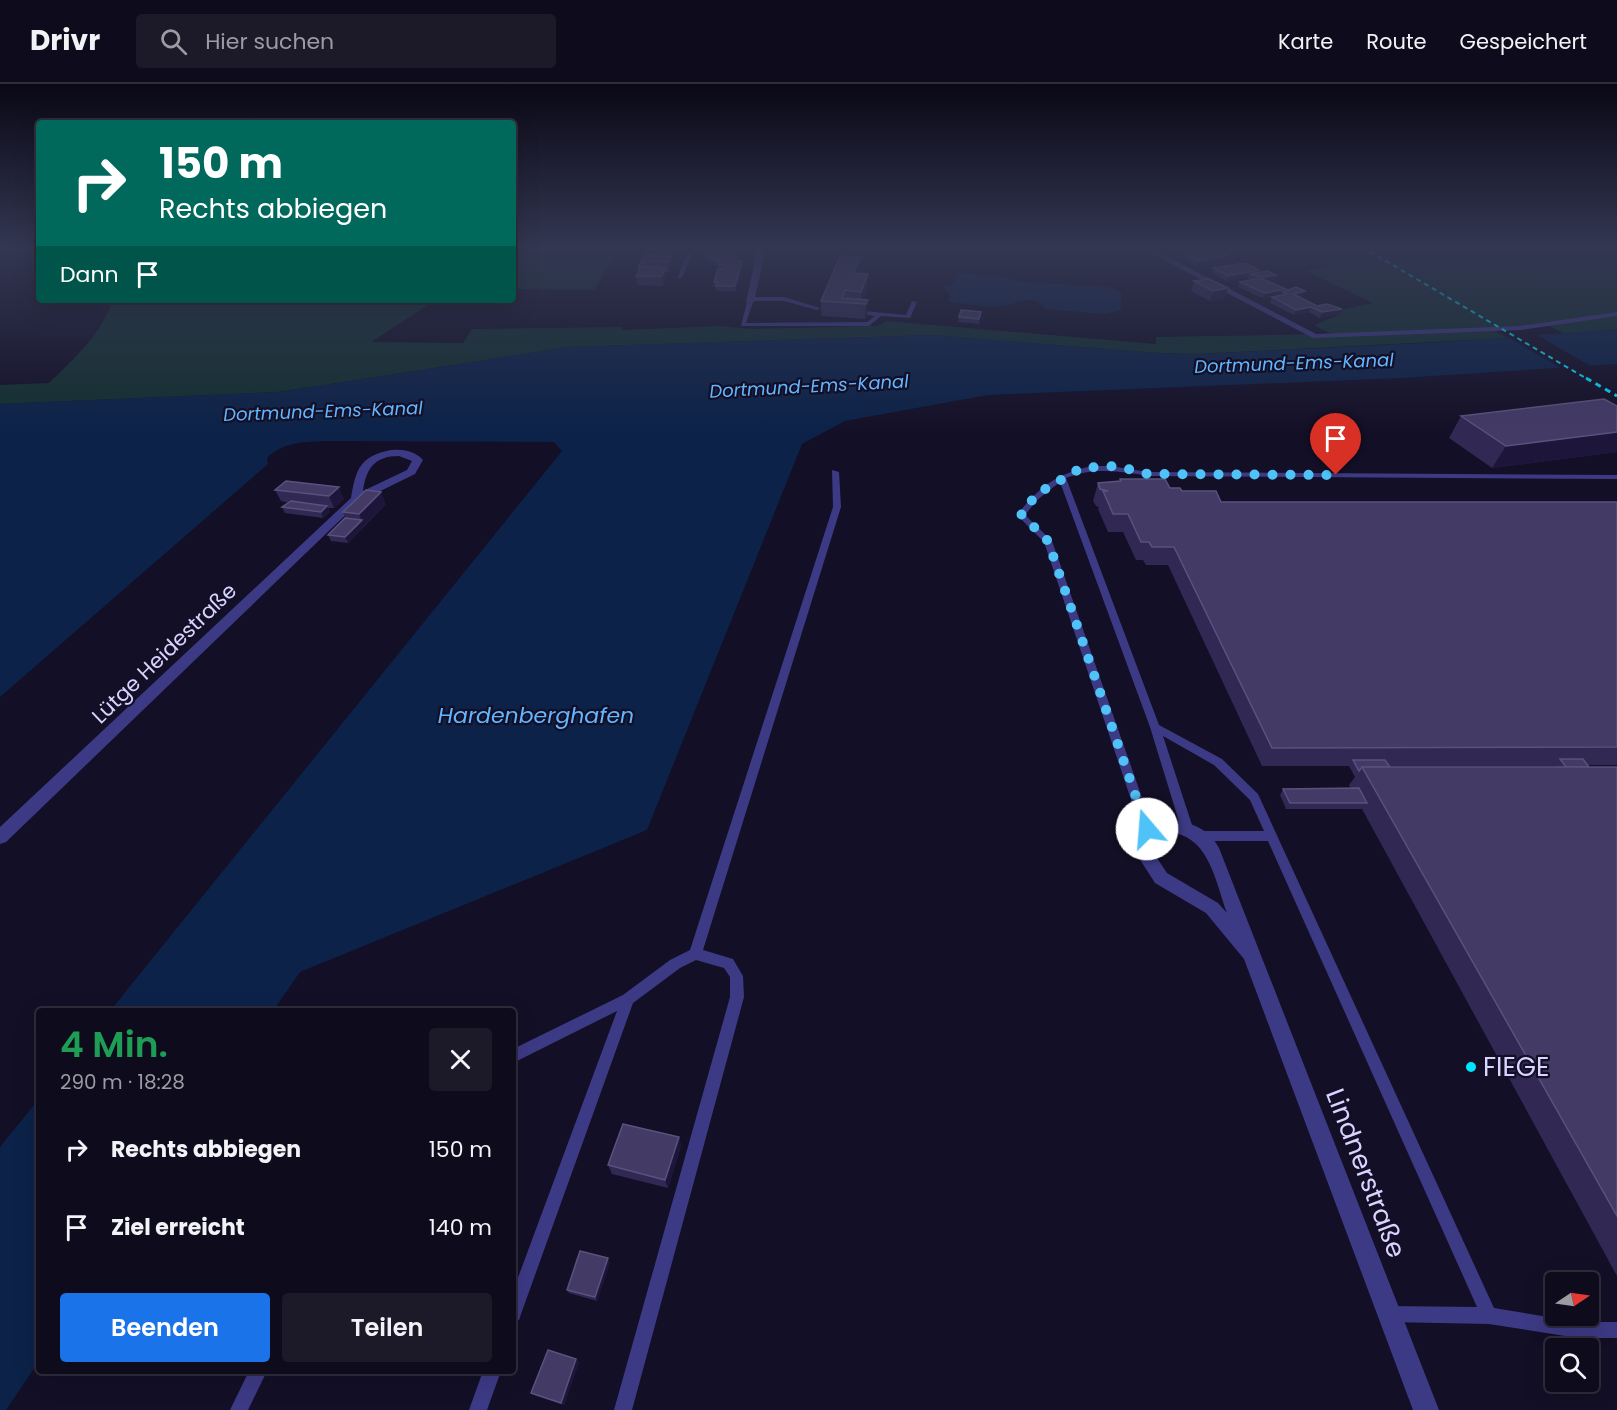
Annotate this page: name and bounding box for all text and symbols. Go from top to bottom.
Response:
search box [136,14,556,68]
text: Drivr [30,21,100,60]
icon: search [157,25,190,58]
text: Hier suchen [205,26,334,57]
text: Karte [1278,27,1333,56]
text: Route [1366,27,1427,56]
text: Gespeichert [1460,27,1587,56]
text: 150 m [159,134,283,193]
icon: right [60,144,138,222]
text: Rechts abbiegen [159,190,387,227]
icon: arrive [131,258,164,291]
text: Dann [60,259,119,290]
water label: Dortmund-Ems-Kanal [1194,347,1395,379]
water label: Dortmund-Ems-Kanal [709,368,910,404]
water label: Dortmund-Ems-Kanal [223,395,424,427]
pin [1310,413,1361,475]
icon: arrive [1319,422,1352,455]
street label: Lütge Heidestraße [85,576,243,730]
water label: Hardenberghafen [438,700,634,731]
position arrow [1115,797,1179,861]
text: 4 Min. [60,1019,168,1070]
button: close [429,1028,492,1091]
place label: FIEGE [1483,1049,1549,1085]
marker: FIEGE [1464,1060,1478,1074]
text: 290 m · 18:28 [60,1068,185,1096]
street label: Lindnerstraße [1317,1083,1415,1263]
icon: right [60,1133,93,1166]
text: Rechts abbiegen [111,1134,301,1165]
text: 150 m [429,1134,492,1165]
icon: arrive [60,1211,93,1244]
text: Ziel erreicht [111,1212,245,1243]
text: 140 m [429,1212,492,1243]
north arrow [1545,1272,1599,1326]
map controls [1545,1272,1599,1392]
button: Beenden [60,1293,270,1362]
button: Teilen [282,1293,492,1362]
button: search [1545,1338,1599,1392]

